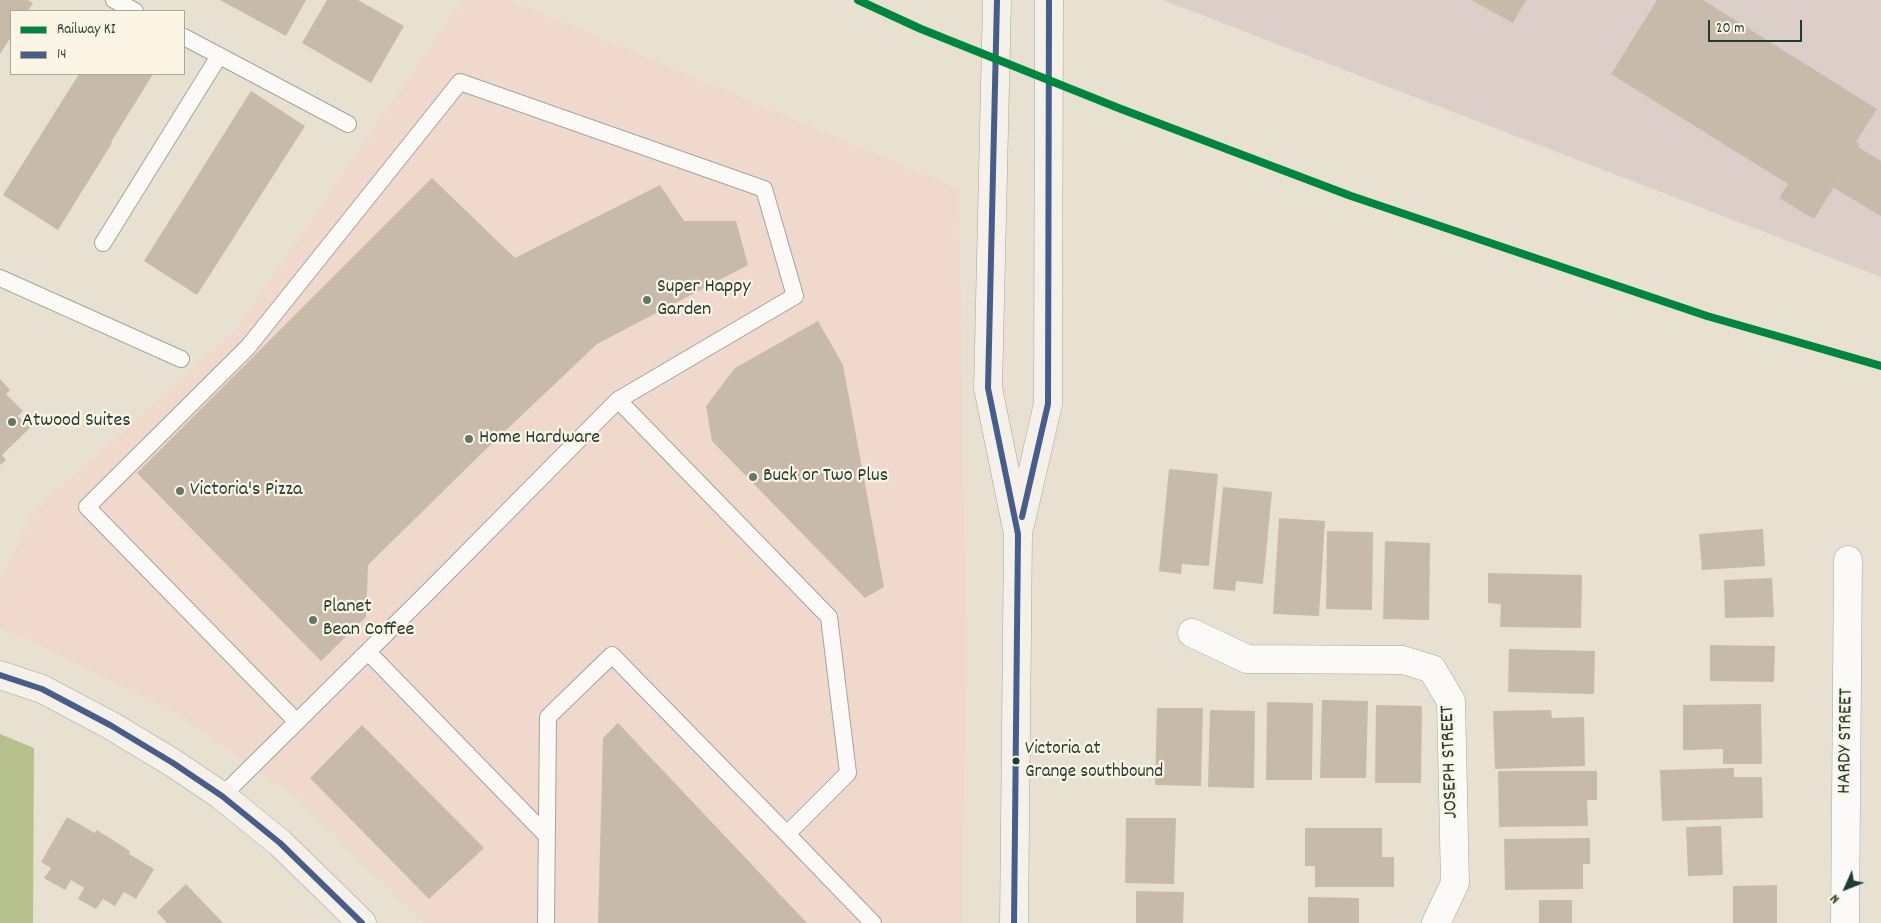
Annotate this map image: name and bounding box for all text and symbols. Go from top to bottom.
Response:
legend [10,10,185,75]
scale bar [1711,10,1805,42]
text: 20 m [1716,18,1744,40]
text: Railway KI [57,19,115,41]
text: 14 [57,44,67,66]
place label: Super Happy Garden [657,276,751,323]
marker: Super Happy Garden [641,294,653,306]
place label: Atwood Suites [22,410,131,434]
marker: Atwood Suites [6,416,18,428]
place label: Home Hardware [479,427,600,451]
marker: Home Hardware [463,433,475,445]
place label: Buck or Two Plus [763,465,888,489]
marker: Buck or Two Plus [747,471,759,483]
place label: Victoria's Pizza [190,479,302,503]
marker: Victoria's Pizza [174,485,186,497]
place label: Planet Bean Coffee [323,596,414,643]
marker: Planet Bean Coffee [307,614,319,626]
street label: HARDY STREET [1834,688,1860,794]
street label: JOSEPH STREET [1437,705,1465,819]
place label: Victoria at Grange southbound [1025,739,1163,783]
marker: Victoria at Grange southbound [1011,756,1021,766]
north arrow [1821,863,1871,913]
text: N [1826,889,1845,908]

